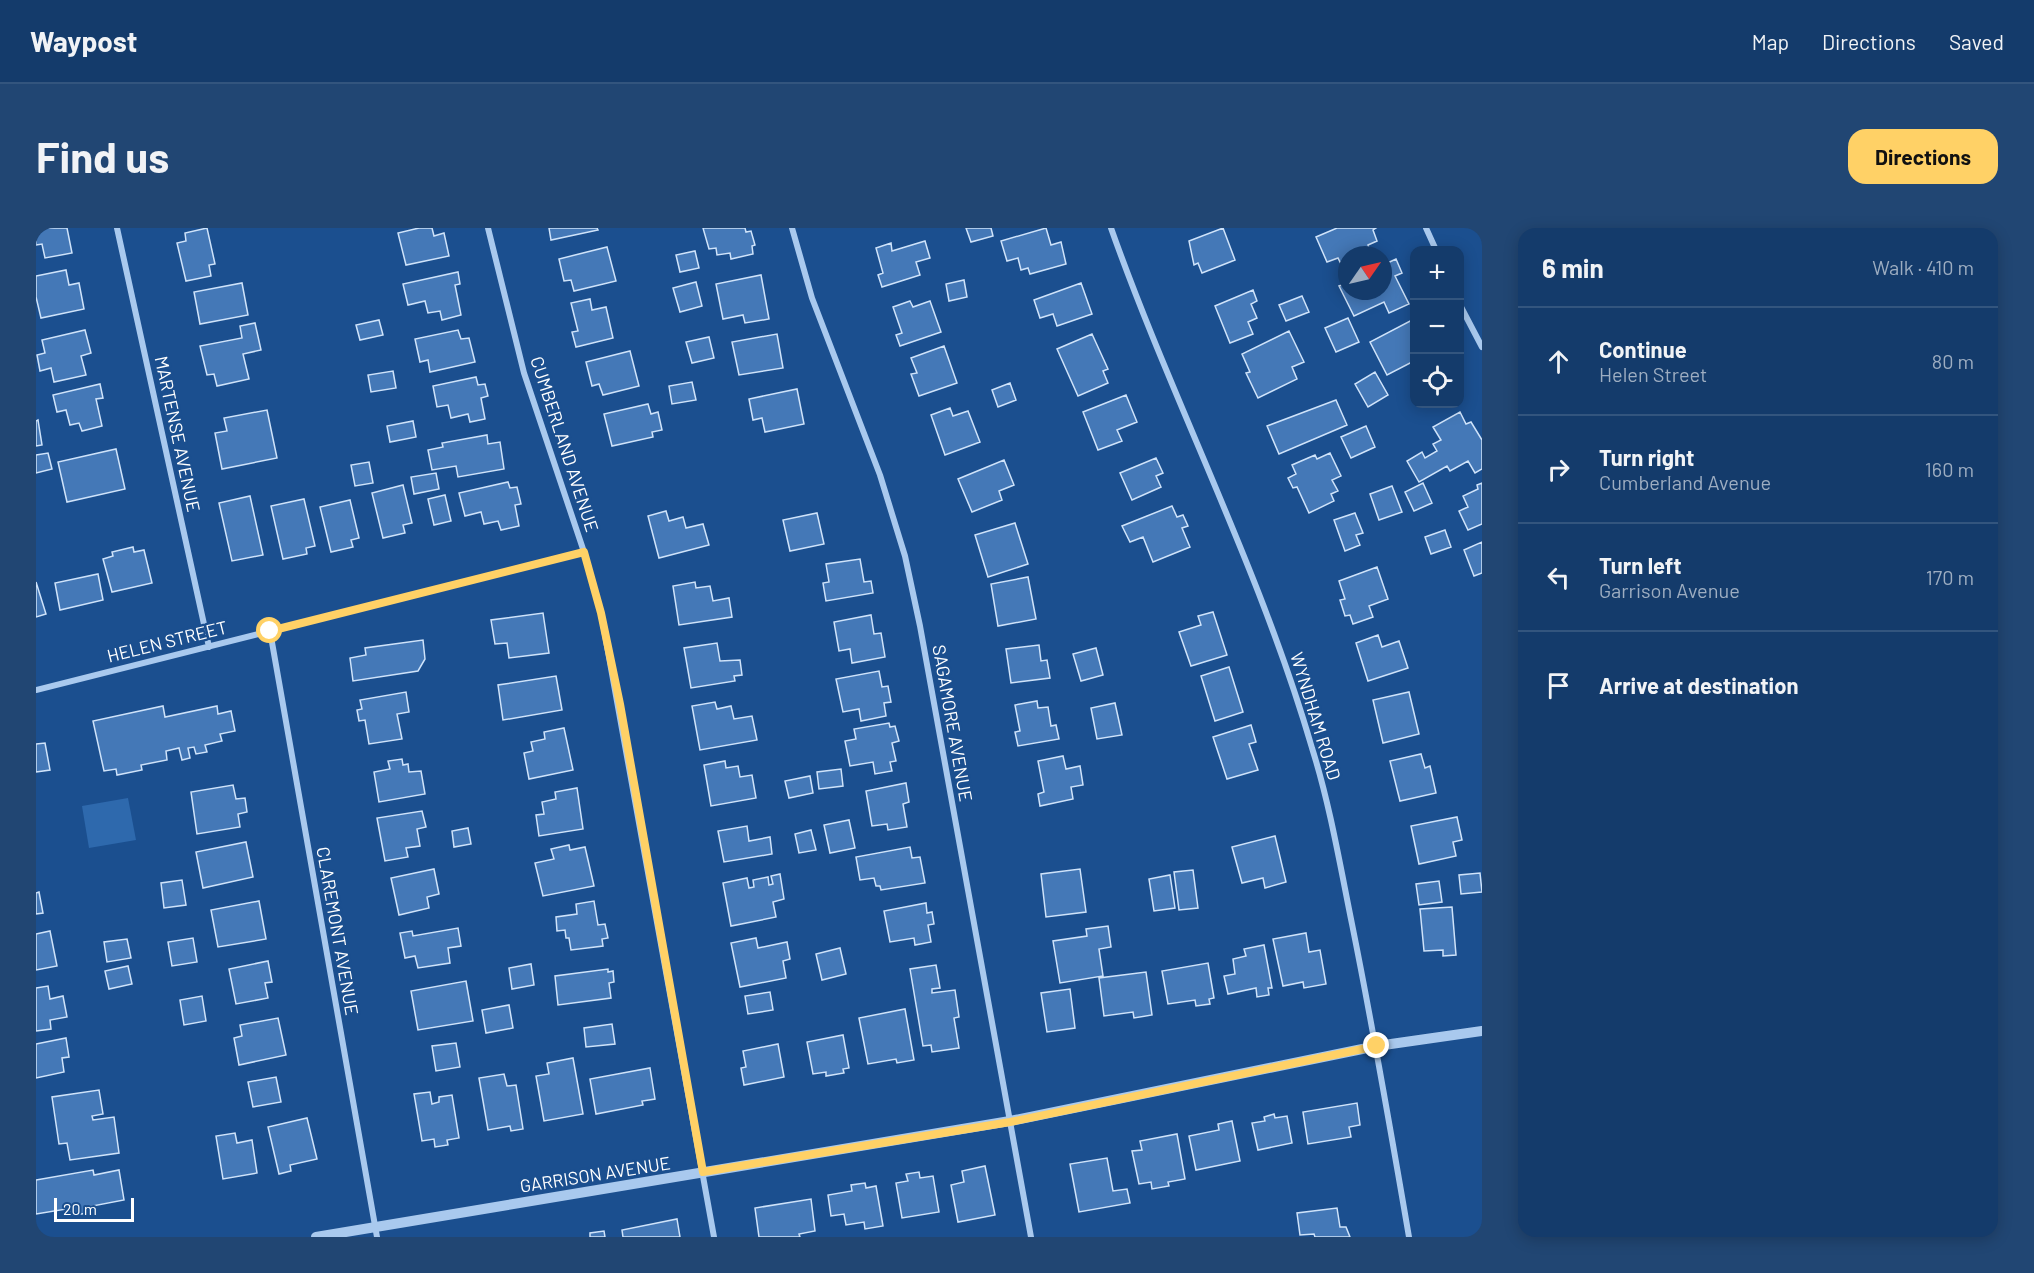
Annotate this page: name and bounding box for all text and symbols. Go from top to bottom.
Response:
text: Waypost [30,24,137,58]
text: Map [1752,29,1789,54]
text: Directions [1822,29,1916,54]
text: Saved [1949,29,2004,54]
button: Directions [1848,129,1998,184]
text: Find us [36,131,169,181]
north arrow [1338,246,1392,300]
map controls [1410,246,1464,408]
button: + [1410,246,1464,300]
text: 6 min [1542,252,1604,283]
text: Walk · 410 m [1872,255,1974,279]
button: − [1410,300,1464,354]
text: Continue [1599,336,1687,362]
icon: ahead [1542,345,1575,378]
text: 80 m [1932,349,1974,373]
street label: CUMBERLAND AVENUE [526,353,604,535]
street label: MARTENSE AVENUE [151,354,205,514]
button: locate [1410,354,1464,408]
text: Helen Street [1599,362,1707,386]
text: Turn right [1599,444,1694,470]
icon: right [1542,453,1575,486]
text: 160 m [1925,457,1974,481]
text: Cumberland Avenue [1599,470,1771,494]
text: Turn left [1599,552,1682,578]
icon: left [1542,561,1575,594]
text: 170 m [1926,565,1974,589]
text: Garrison Avenue [1599,578,1740,602]
street label: HELEN STREET [105,615,229,667]
route start [256,617,282,643]
street label: SAGAMORE AVENUE [928,643,978,803]
street label: WYNDHAM ROAD [1286,650,1346,782]
icon: arrive [1542,669,1575,702]
text: Arrive at destination [1599,672,1798,698]
street label: CLAREMONT AVENUE [312,845,364,1017]
route end [1363,1032,1389,1058]
street label: GARRISON AVENUE [518,1151,672,1197]
scale bar [54,1195,134,1222]
text: 20 m [63,1199,97,1218]

